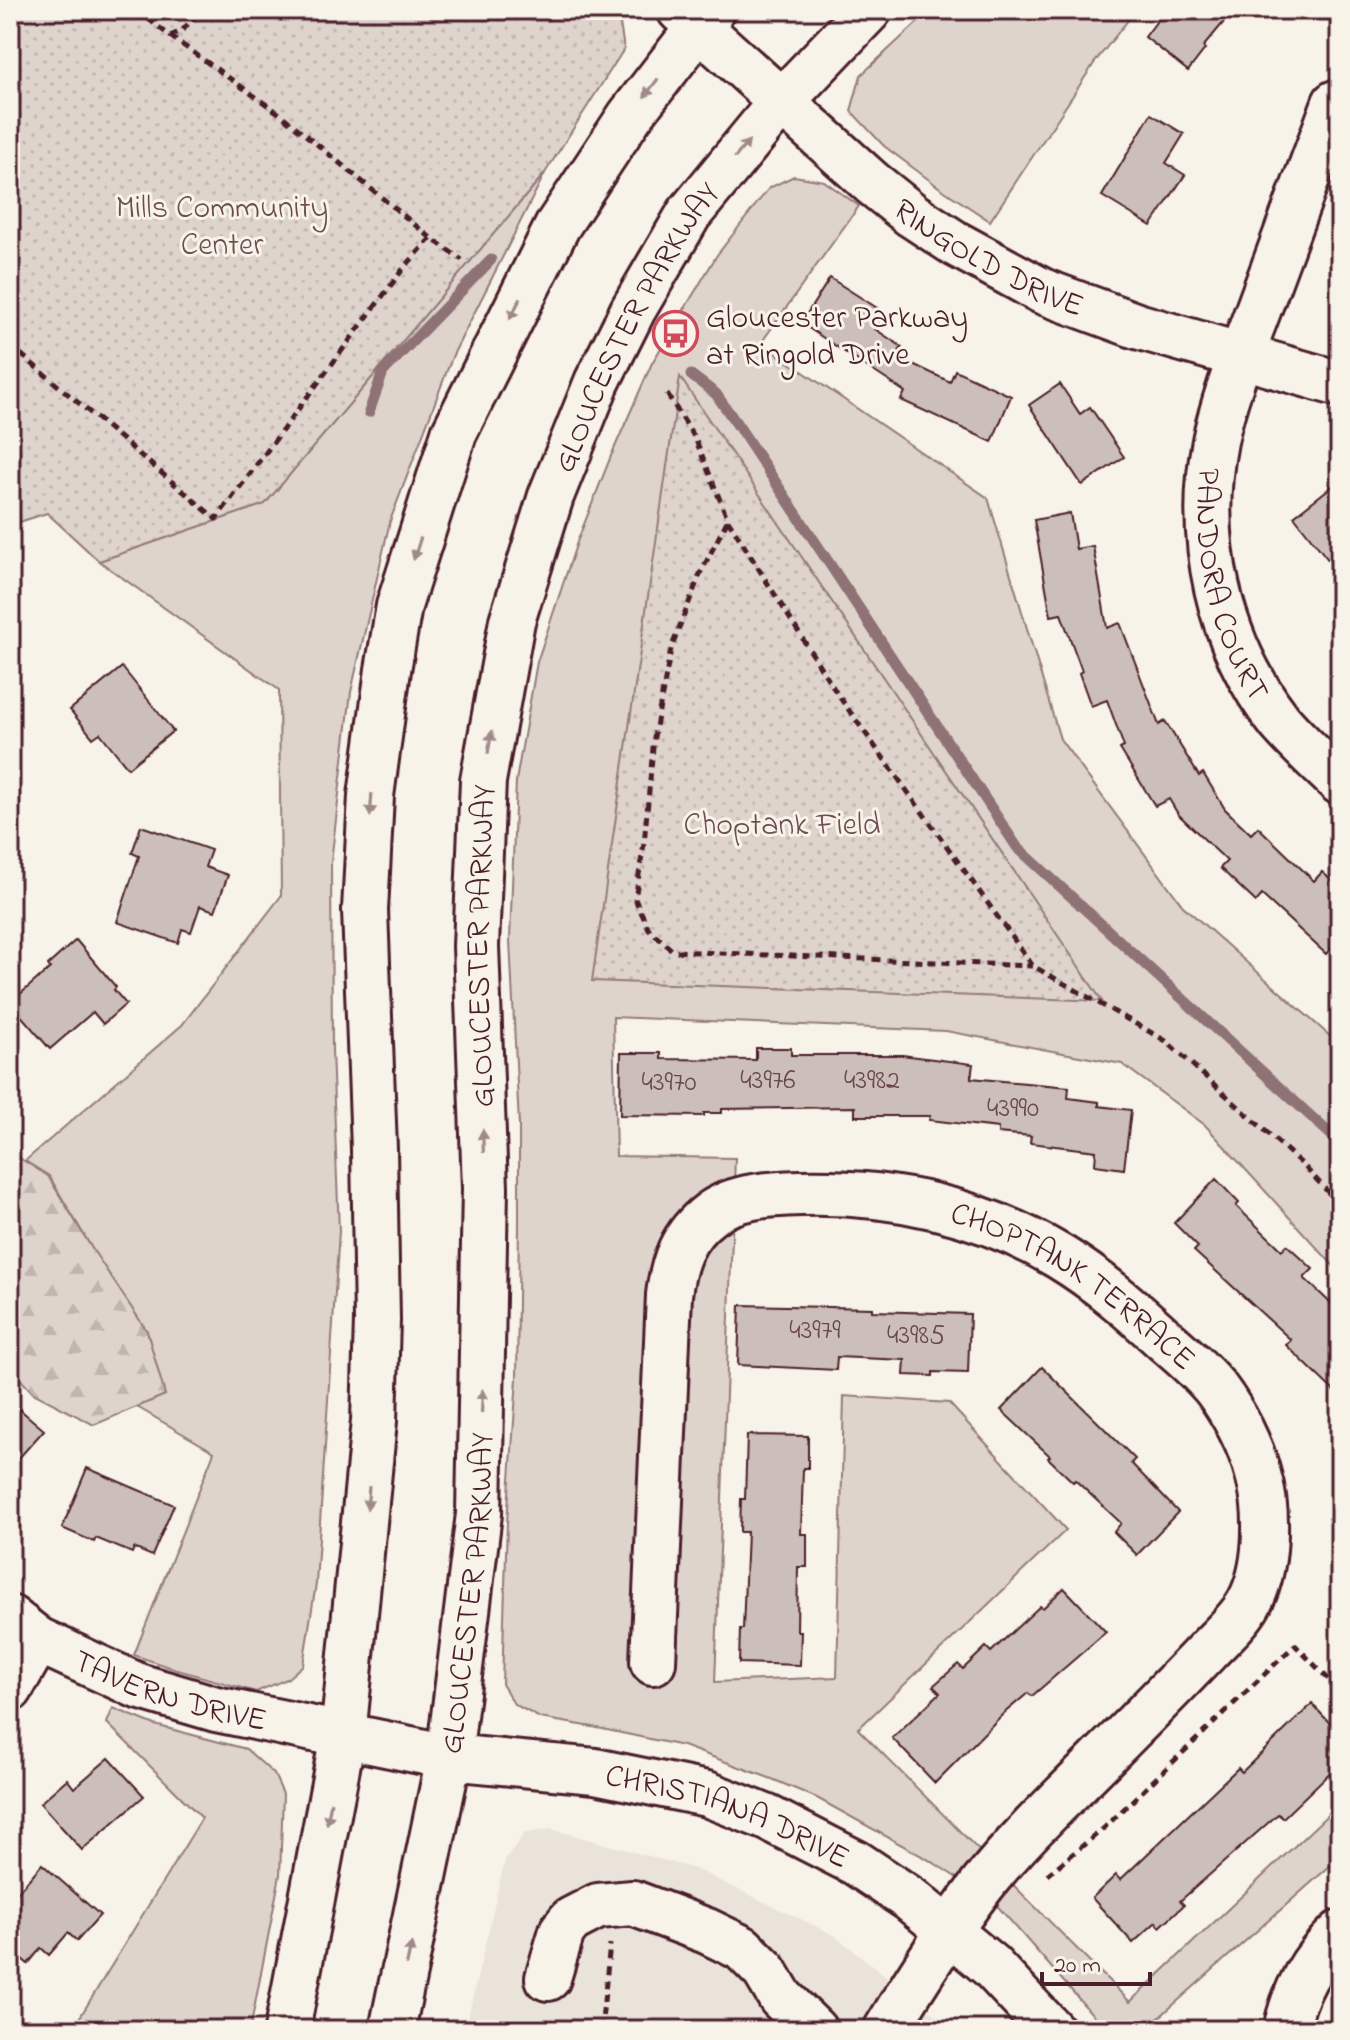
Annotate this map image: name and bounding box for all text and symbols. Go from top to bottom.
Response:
one-way arrow [643,78,659,98]
one-way arrow [733,139,750,159]
street label: GLOUCESTER PARKWAY [543,173,733,480]
park label: Mills Community Center [116,186,328,270]
street label: RINGOLD DRIVE [881,188,1090,331]
place label: Gloucester Parkway at Ringold Drive [706,296,968,380]
one-way arrow [508,298,522,321]
bus stop icon: Gloucester Parkway at Ringold Drive [651,310,699,358]
street label: PANDORA COURT [1181,465,1279,711]
one-way arrow [410,538,423,562]
one-way arrow [485,729,497,754]
street label: GLOUCESTER PARKWAY [456,783,510,1108]
one-way arrow [364,792,377,817]
park label: Choptank Field [684,803,880,850]
house number: 43976 [740,1061,796,1102]
house number: 43982 [844,1061,900,1102]
house number: 43970 [641,1063,697,1104]
house number: 43990 [987,1089,1039,1130]
one-way arrow [477,1128,490,1153]
street label: CHOPTANK TERRACE [944,1192,1205,1383]
house number: 43979 [789,1311,841,1352]
house number: 43985 [887,1316,945,1357]
one-way arrow [476,1388,489,1413]
street label: GLOUCESTER PARKWAY [430,1432,508,1757]
one-way arrow [361,1486,374,1511]
street label: TAVERN DRIVE [65,1639,271,1746]
street label: CHRISTIANA DRIVE [601,1754,857,1883]
one-way arrow [323,1801,335,1826]
scale bar [1042,1936,1150,1986]
one-way arrow [403,1941,416,1966]
text: 20 m [1054,1949,1101,1984]

